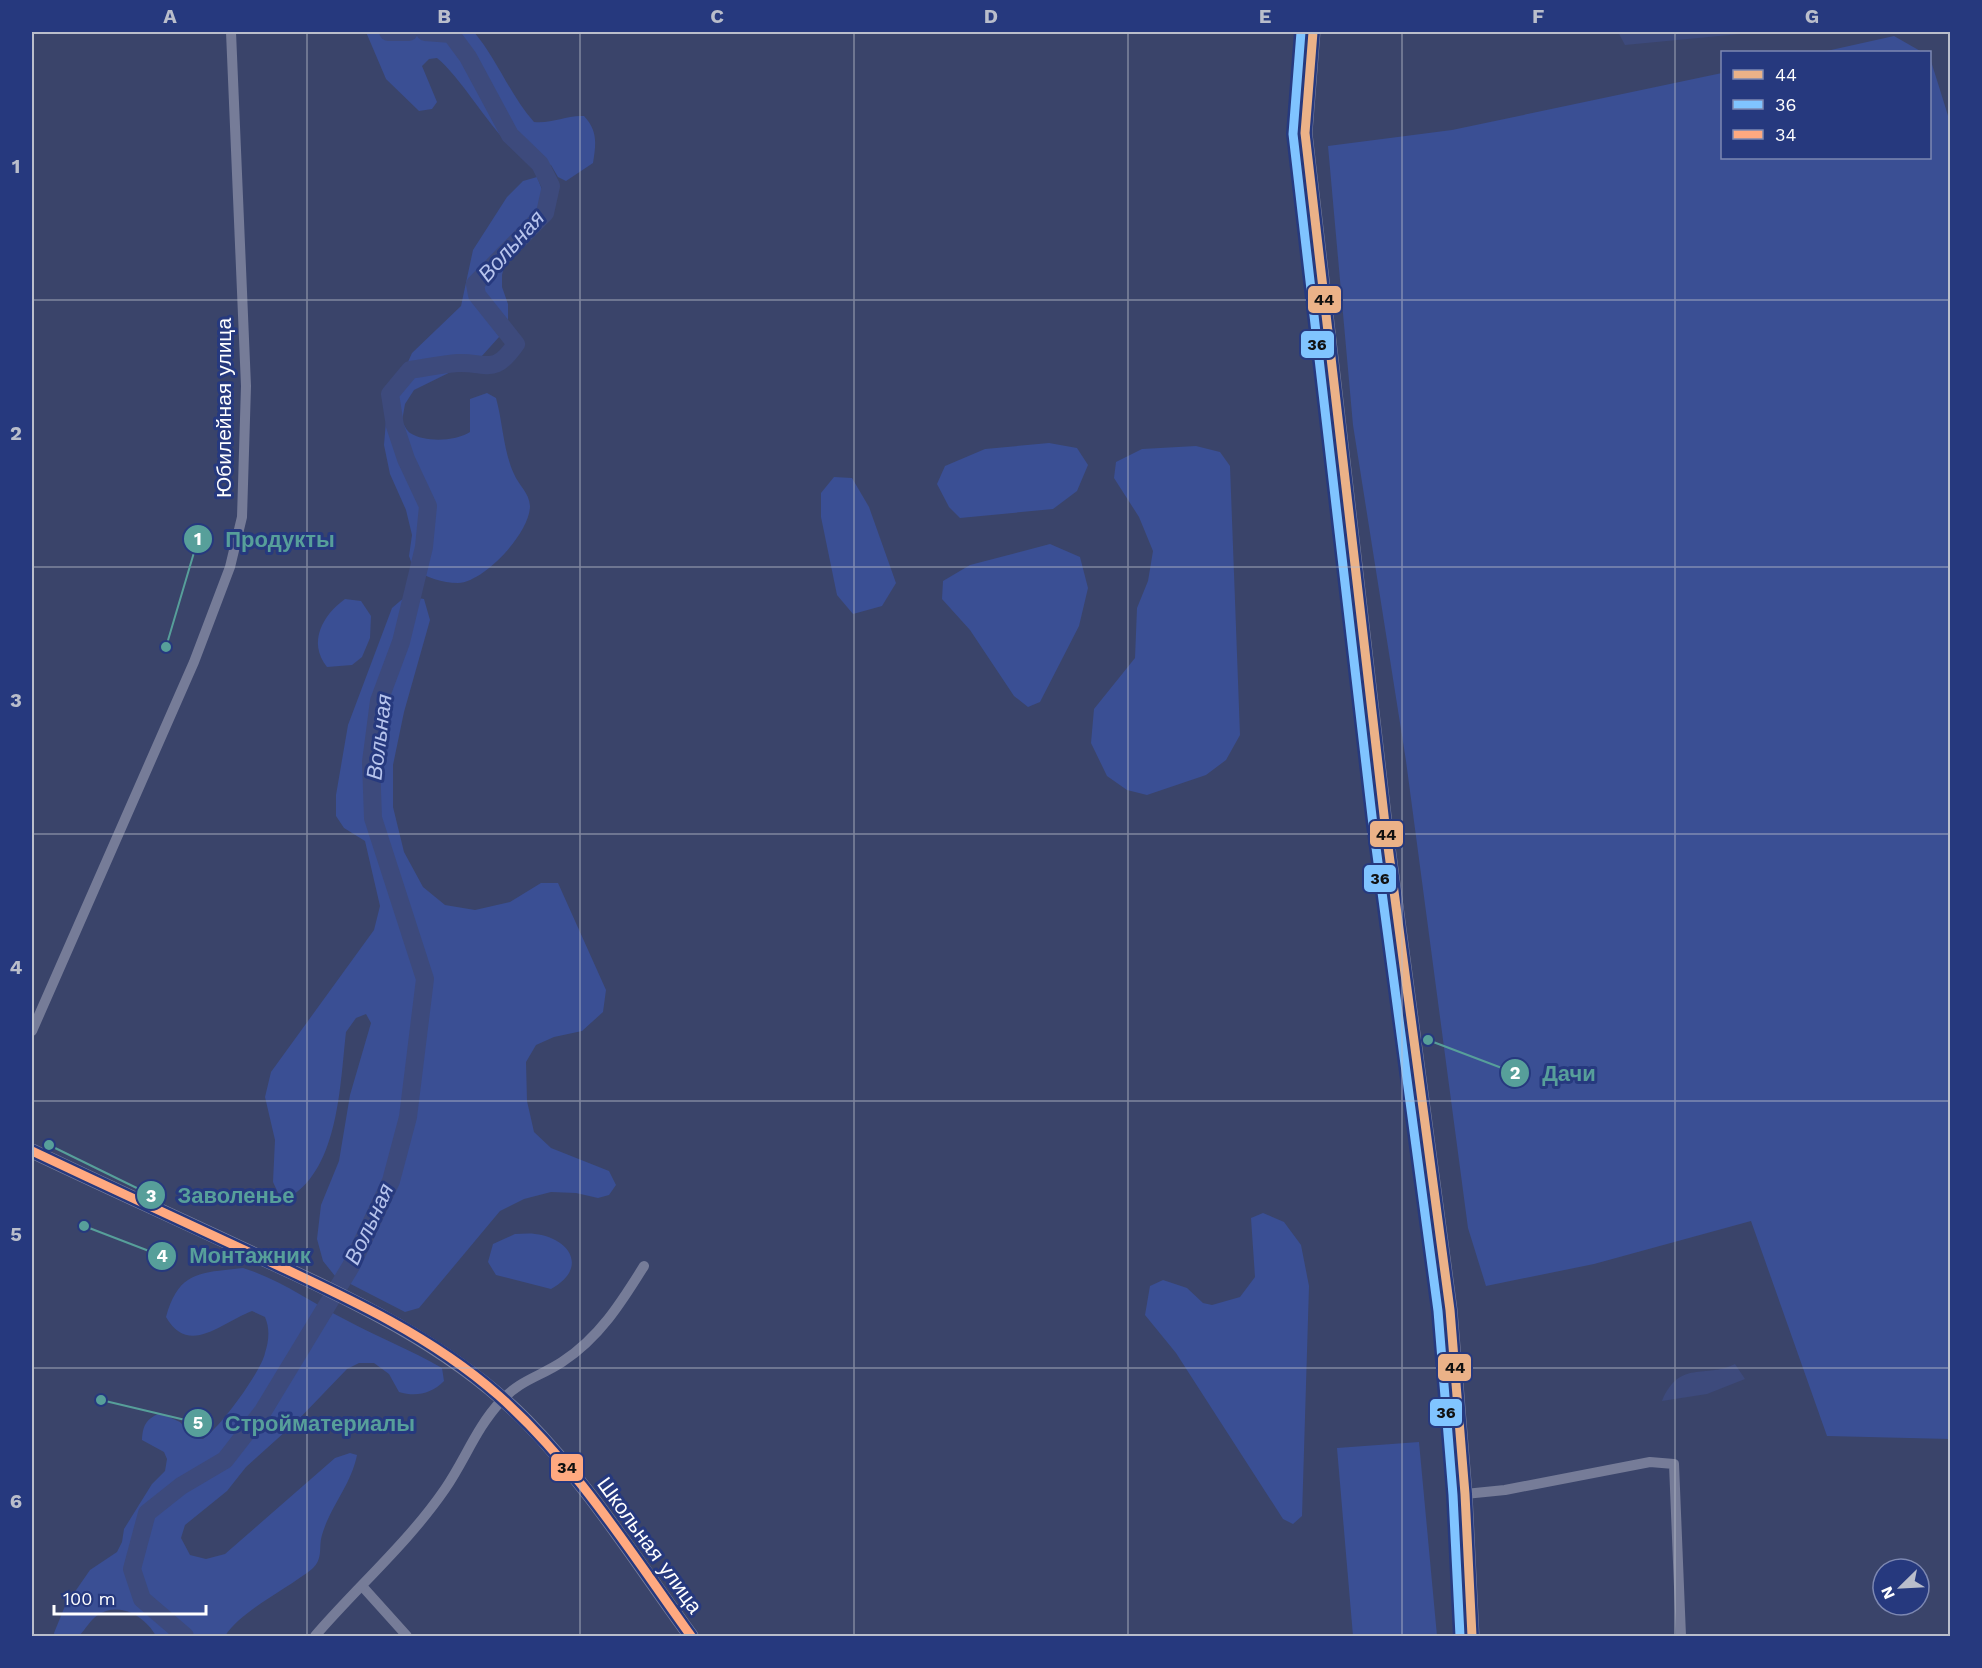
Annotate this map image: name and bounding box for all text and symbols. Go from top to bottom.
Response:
text: A [163,4,177,28]
text: B [437,4,451,28]
text: C [710,4,724,28]
text: D [984,4,998,28]
text: E [1259,4,1271,28]
text: F [1532,4,1544,28]
text: G [1805,4,1819,28]
legend [1721,51,1931,159]
text: 44 [1775,64,1797,85]
text: 36 [1775,94,1796,115]
text: 34 [1775,124,1797,145]
text: 1 [12,154,20,178]
water label: Вольная [473,205,549,287]
line badge: 44 [1307,285,1342,314]
text: 44 [1314,290,1334,309]
street label: Юбилейная улица [211,318,236,498]
line badge: 36 [1300,330,1335,359]
text: 36 [1307,335,1327,354]
text: 2 [10,421,22,445]
callout: Продукты [183,519,347,559]
text: Продукты [225,527,335,552]
text: 1 [194,528,202,549]
text: 3 [10,688,22,712]
water label: Вольная [361,692,397,781]
line badge: 44 [1369,820,1404,848]
text: 44 [1376,825,1396,844]
line badge: 36 [1363,864,1397,893]
text: 36 [1370,869,1390,888]
text: 4 [10,955,23,979]
callout: Дачи [1500,1053,1608,1093]
text: Дачи [1542,1061,1596,1086]
text: 2 [1510,1062,1520,1083]
callout: Заволенье [136,1175,307,1215]
water label: Вольная [339,1179,399,1268]
text: Заволенье [177,1183,295,1208]
text: 3 [146,1185,156,1206]
text: 5 [10,1222,22,1246]
callout: Монтажник [147,1236,323,1276]
text: Монтажник [189,1243,312,1268]
text: 4 [156,1245,168,1266]
line badge: 44 [1437,1353,1472,1382]
text: 44 [1445,1358,1465,1377]
line badge: 36 [1429,1398,1463,1427]
callout: Стройматериалы [183,1403,427,1443]
text: 36 [1436,1403,1456,1422]
text: Стройматериалы [225,1411,415,1436]
text: 5 [193,1412,203,1433]
line badge: 34 [550,1453,584,1482]
text: 34 [557,1458,577,1477]
street label: Школьная улица [592,1472,708,1618]
text: 6 [10,1489,22,1513]
north arrow [1871,1557,1931,1617]
scale bar [54,1578,206,1616]
text: N [1877,1584,1899,1602]
text: 100 m [63,1588,116,1609]

